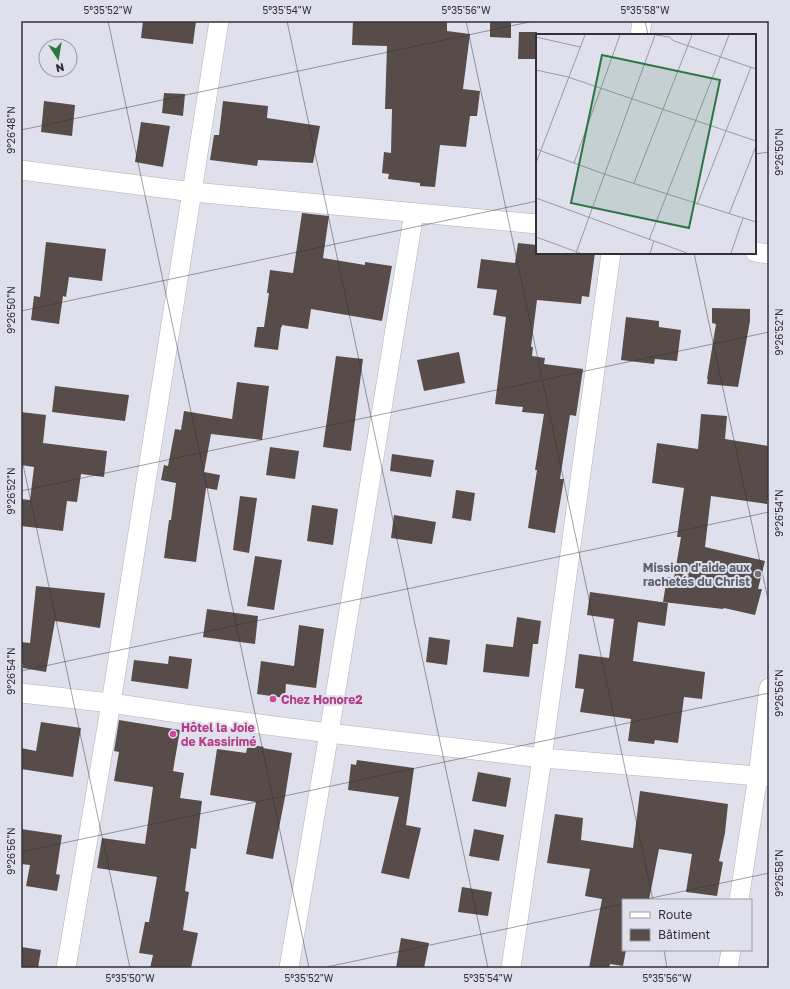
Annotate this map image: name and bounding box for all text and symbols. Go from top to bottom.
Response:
text: 5°35'52"W [84,4,133,16]
text: 5°35'54"W [262,4,312,16]
text: 5°35'56"W [441,4,491,16]
text: 5°35'58"W [620,4,670,16]
inset map [536,34,756,254]
north arrow [38,38,78,78]
text: N [55,61,66,75]
text: 9°26'48"N [5,106,17,154]
text: 9°26'50"N [773,128,785,176]
text: 9°26'50"N [5,286,17,334]
text: 9°26'52"N [773,308,785,356]
text: 9°26'52"N [5,467,17,515]
text: 9°26'54"N [773,489,785,537]
place label: Mission d'aide aux rachetés du Christ [643,560,750,589]
marker: Mission d'aide aux rachetés du Christ [753,569,763,579]
text: 9°26'54"N [5,647,17,695]
text: 9°26'56"N [773,669,785,717]
place label: Chez Honore2 [281,692,363,707]
marker: Chez Honore2 [268,694,278,704]
place label: Hôtel la Joie de Kassirimé [181,720,256,749]
marker: Hôtel la Joie de Kassirimé [168,729,178,739]
text: 9°26'56"N [5,827,17,875]
text: 9°26'58"N [773,849,785,897]
legend [622,899,752,951]
text: Route [658,907,692,922]
text: Bâtiment [658,927,711,942]
text: 5°35'50"W [105,972,155,984]
text: 5°35'52"W [285,972,334,984]
text: 5°35'54"W [463,972,513,984]
text: 5°35'56"W [642,972,692,984]

